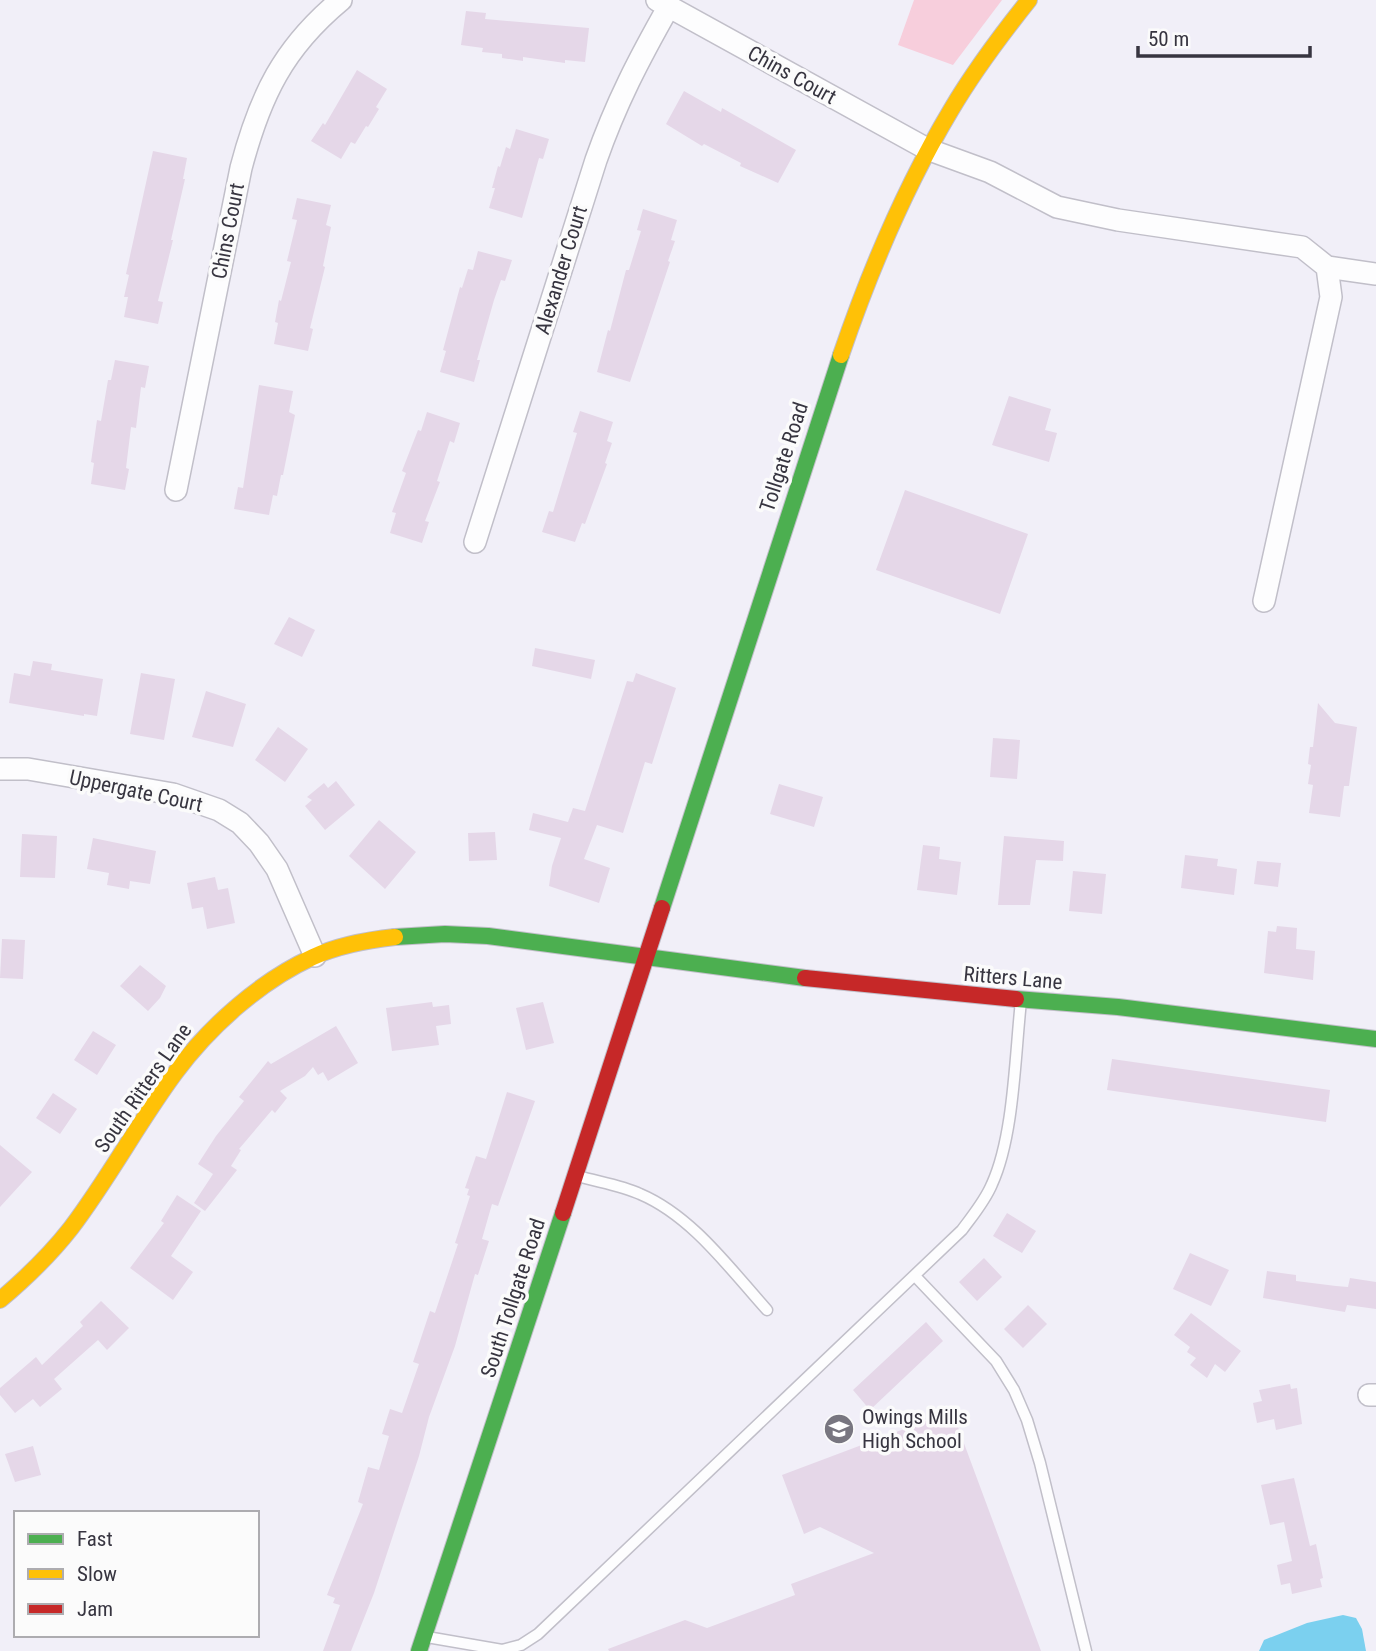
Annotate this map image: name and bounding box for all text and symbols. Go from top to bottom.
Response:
scale bar [1138,14,1310,58]
text: 50 m [1148,27,1189,51]
street label: Chins Court [744,41,840,109]
street label: Chins Court [207,181,249,281]
street label: Alexander Court [530,203,592,337]
street label: Tollgate Road [755,399,813,515]
street label: Uppergate Court [67,765,205,817]
street label: Ritters Lane [963,962,1064,994]
street label: South Ritters Lane [90,1019,196,1157]
street label: South Tollgate Road [476,1215,550,1381]
place label: Owings Mills High School [862,1405,968,1453]
school or university icon: Owings Mills High School [822,1412,856,1446]
legend [14,1511,259,1637]
text: Fast [77,1527,113,1551]
text: Slow [77,1562,117,1586]
text: Jam [77,1597,113,1621]

